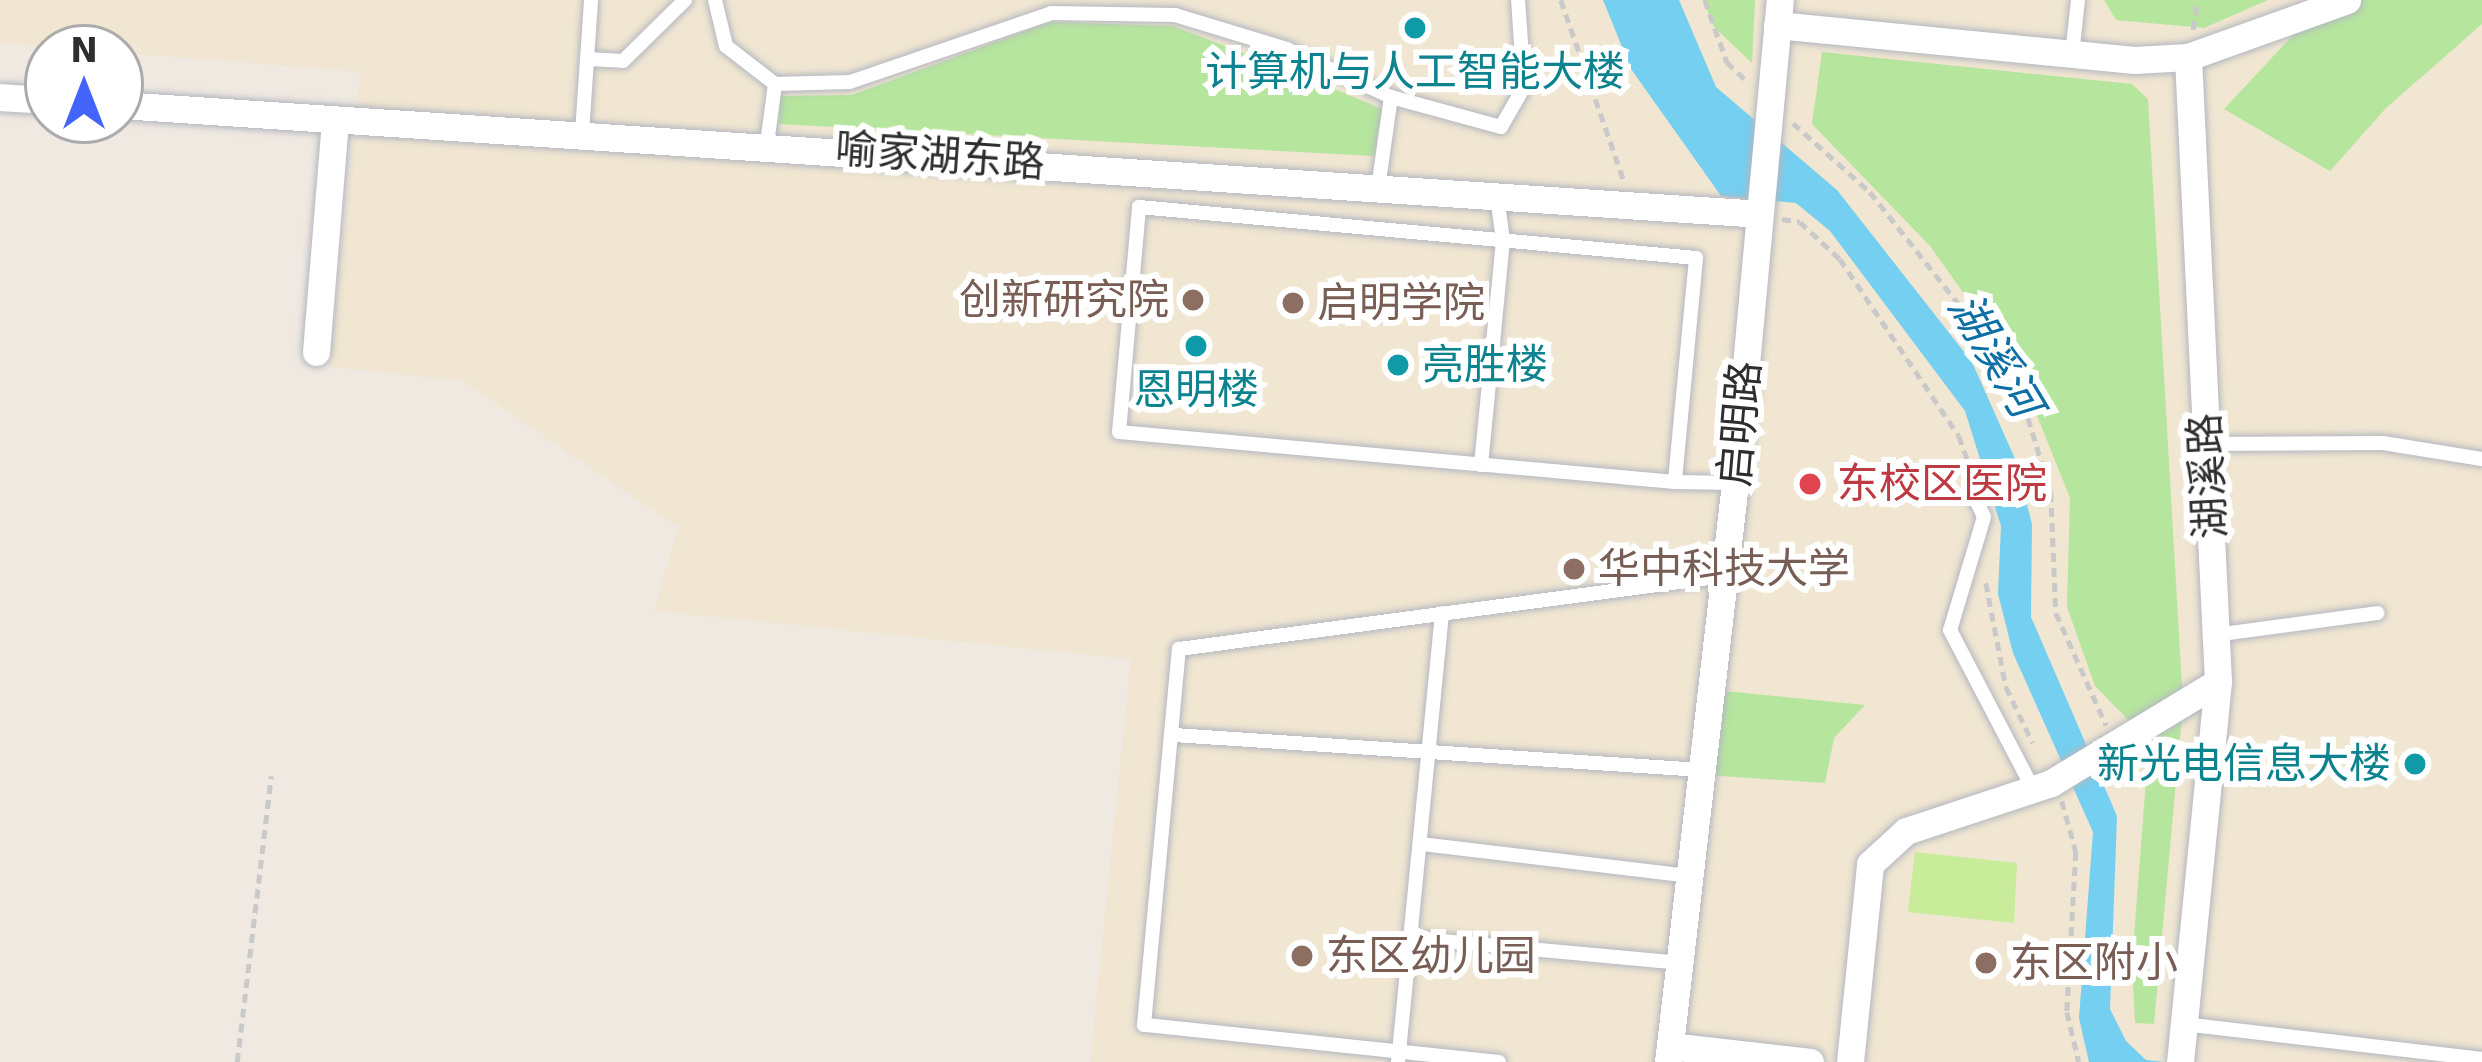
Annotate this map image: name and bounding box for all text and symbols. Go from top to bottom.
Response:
marker: 计算机与人工智能大楼 [1402,15,1428,41]
north arrow [24,24,144,144]
text: N [70,31,98,70]
place label: 计算机与人工智能大楼 [1205,47,1625,97]
street label: 喻家湖东路 [833,124,1047,188]
place label: 创新研究院 [959,275,1169,325]
place label: 启明学院 [1317,278,1485,328]
water label: 湖溪河 [1937,283,2053,427]
marker: 创新研究院 [1180,287,1206,313]
marker: 启明学院 [1280,290,1306,316]
marker: 恩明楼 [1183,333,1209,359]
place label: 亮胜楼 [1422,340,1548,390]
marker: 亮胜楼 [1385,352,1411,378]
street label: 启明路 [1709,359,1771,489]
place label: 恩明楼 [1133,365,1259,415]
street label: 湖溪路 [2180,412,2236,540]
place label: 东校区医院 [1837,459,2047,509]
marker: 东校区医院 [1794,468,1826,500]
place label: 华中科技大学 [1598,544,1850,594]
marker: 华中科技大学 [1561,556,1587,582]
place label: 新光电信息大楼 [2097,739,2391,789]
marker: 新光电信息大楼 [2402,751,2428,777]
place label: 东区幼儿园 [1326,931,1536,981]
place label: 东区附小 [2010,938,2178,988]
marker: 东区幼儿园 [1289,943,1315,969]
marker: 东区附小 [1973,950,1999,976]

